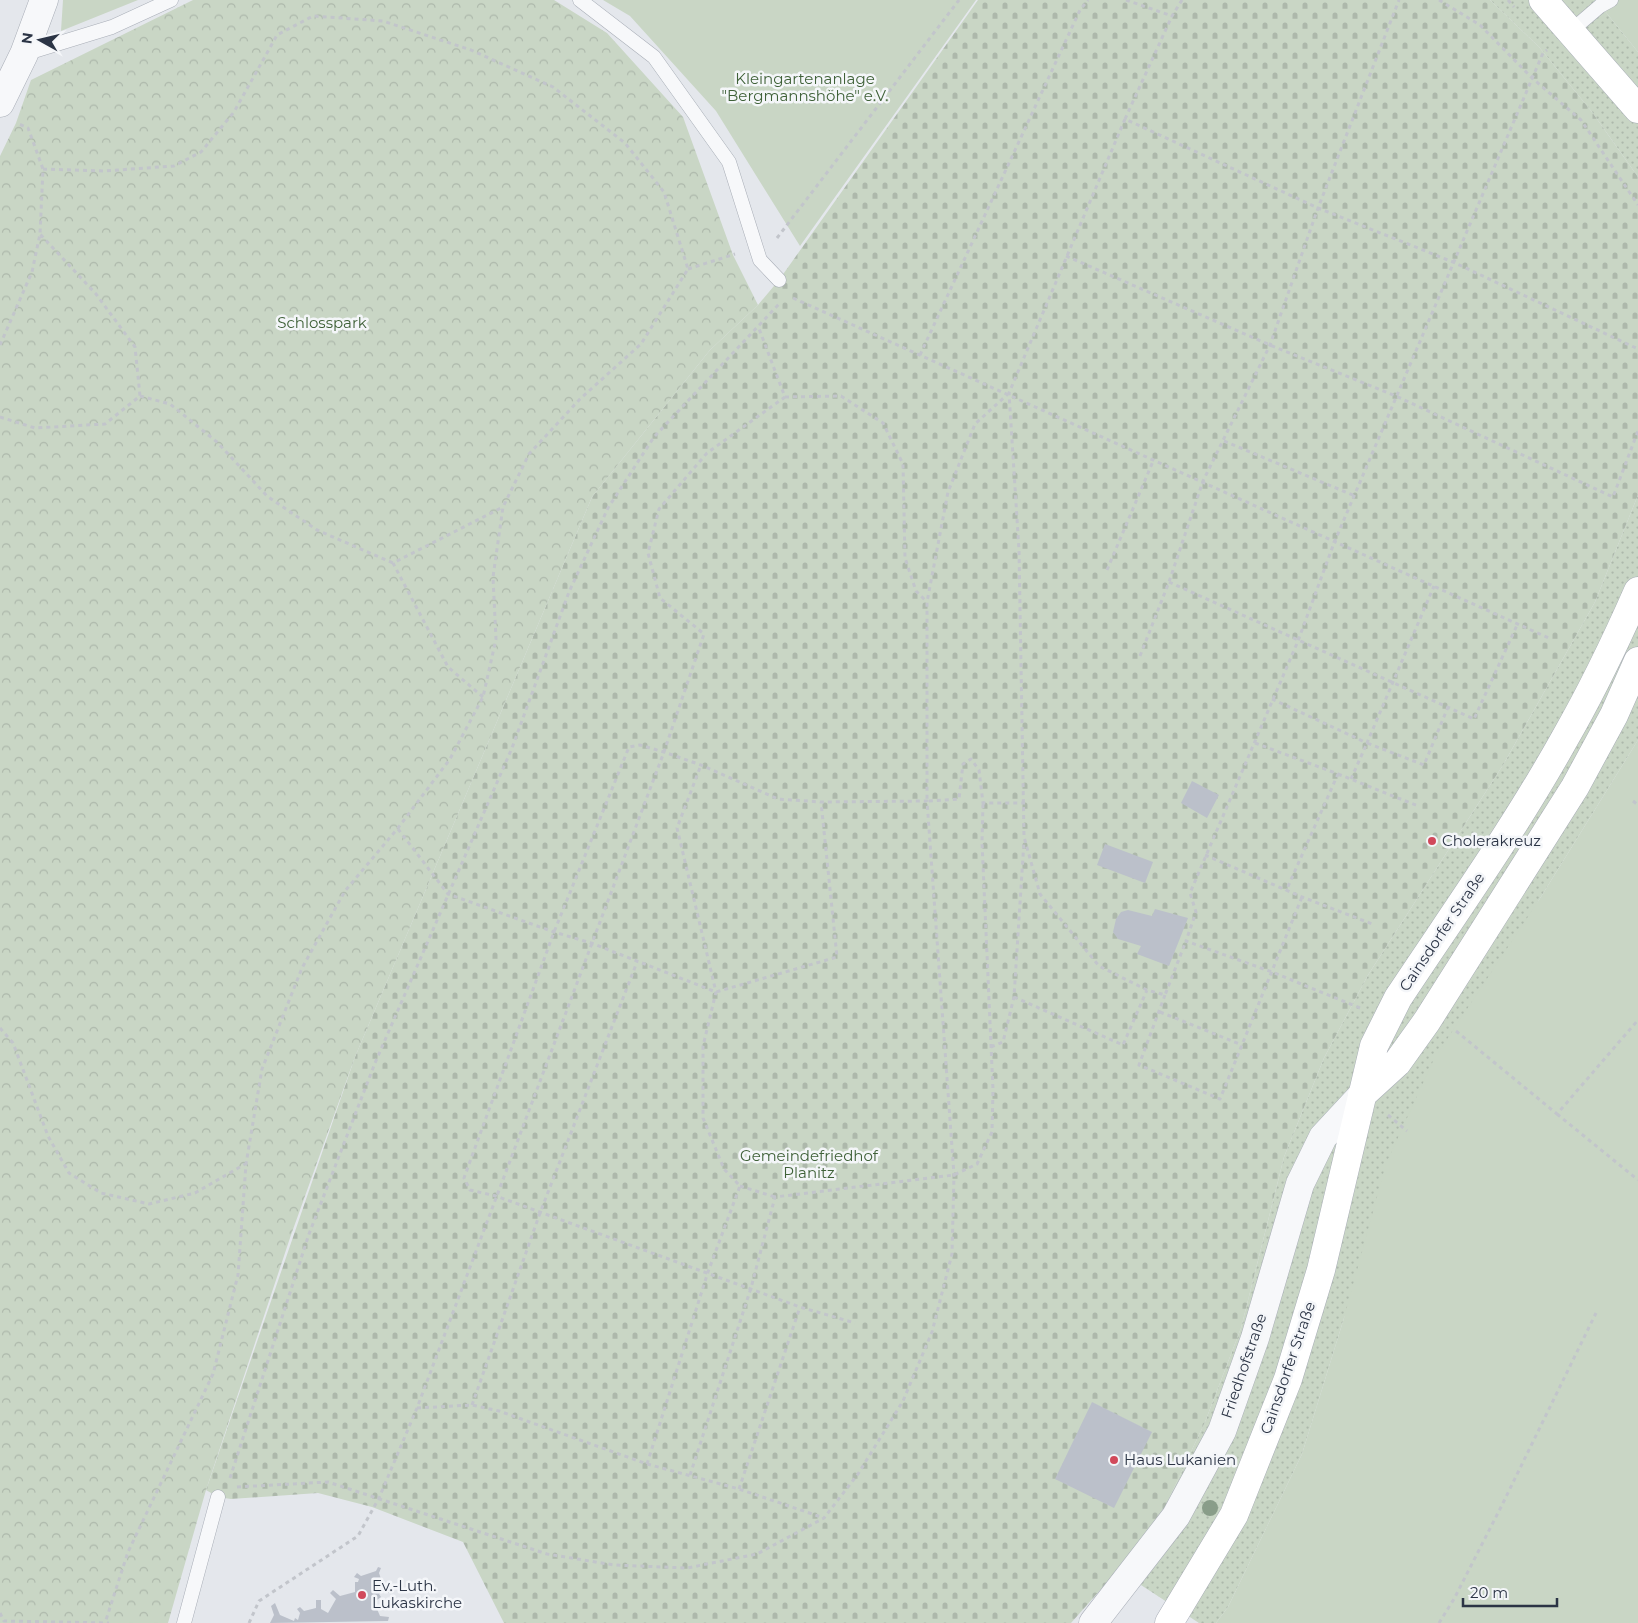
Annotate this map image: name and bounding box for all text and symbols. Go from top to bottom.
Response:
north arrow [15,15,65,65]
text: N [17,31,37,45]
park label: Kleingartenanlage "Bergmannshöhe" e.V. [721,69,889,105]
park label: Schlosspark [277,313,367,332]
place label: Cholerakreuz [1442,831,1541,850]
marker: Cholerakreuz [1426,835,1438,847]
street label: Cainsdorfer Straße [1395,869,1488,995]
park label: Gemeindefriedhof Planitz [740,1146,879,1182]
street label: Cainsdorfer Straße [1256,1299,1319,1437]
street label: Friedhofstraße [1217,1311,1270,1421]
place label: Haus Lukanien [1124,1450,1236,1469]
marker: Haus Lukanien [1108,1454,1120,1466]
place label: Ev.-Luth. Lukaskirche [372,1576,462,1612]
scale bar [1463,1576,1557,1608]
text: 20 m [1470,1583,1508,1602]
marker: Ev.-Luth. Lukaskirche [356,1589,368,1601]

